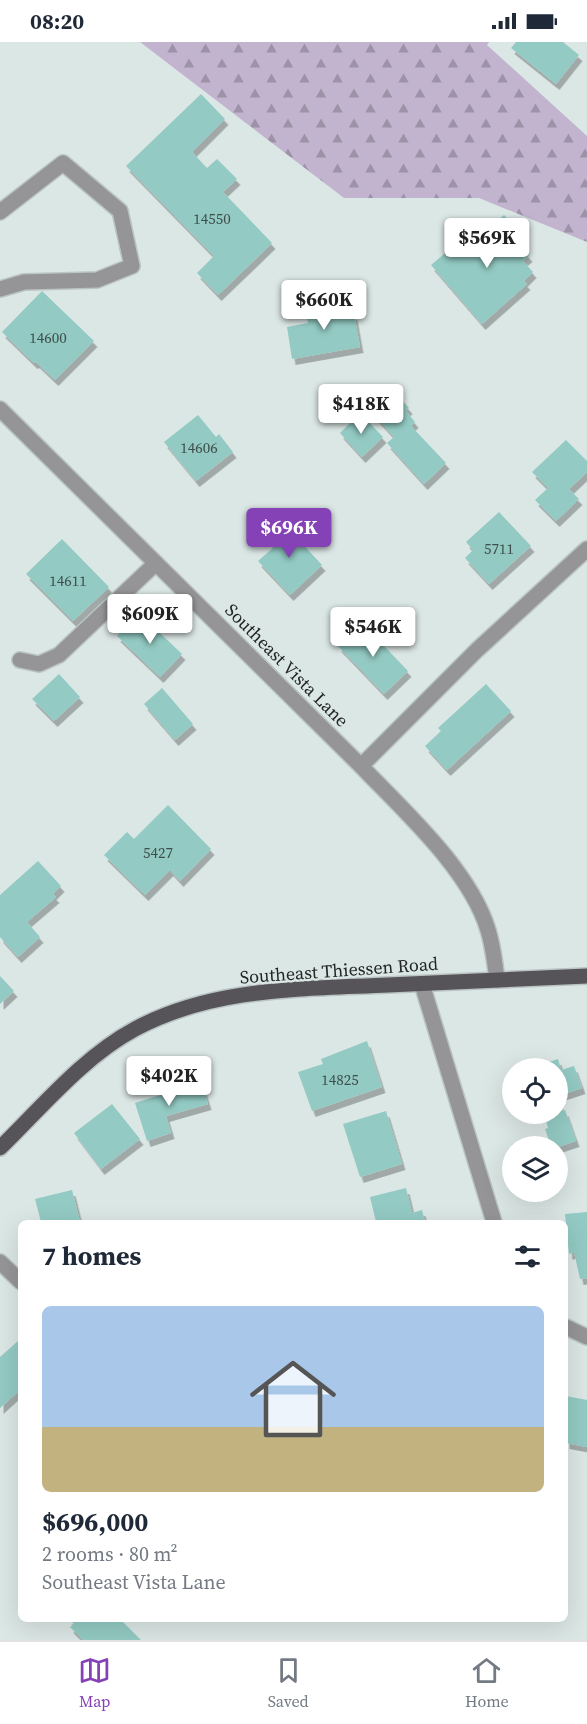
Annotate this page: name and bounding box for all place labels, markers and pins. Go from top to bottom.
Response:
pin: $569K [445,218,529,269]
pin: $660K [282,280,366,331]
pin: $418K [319,384,403,435]
pin: $696K [247,508,331,559]
pin: $609K [108,594,192,645]
pin: $546K [331,607,415,658]
pin: $402K [127,1056,211,1107]

